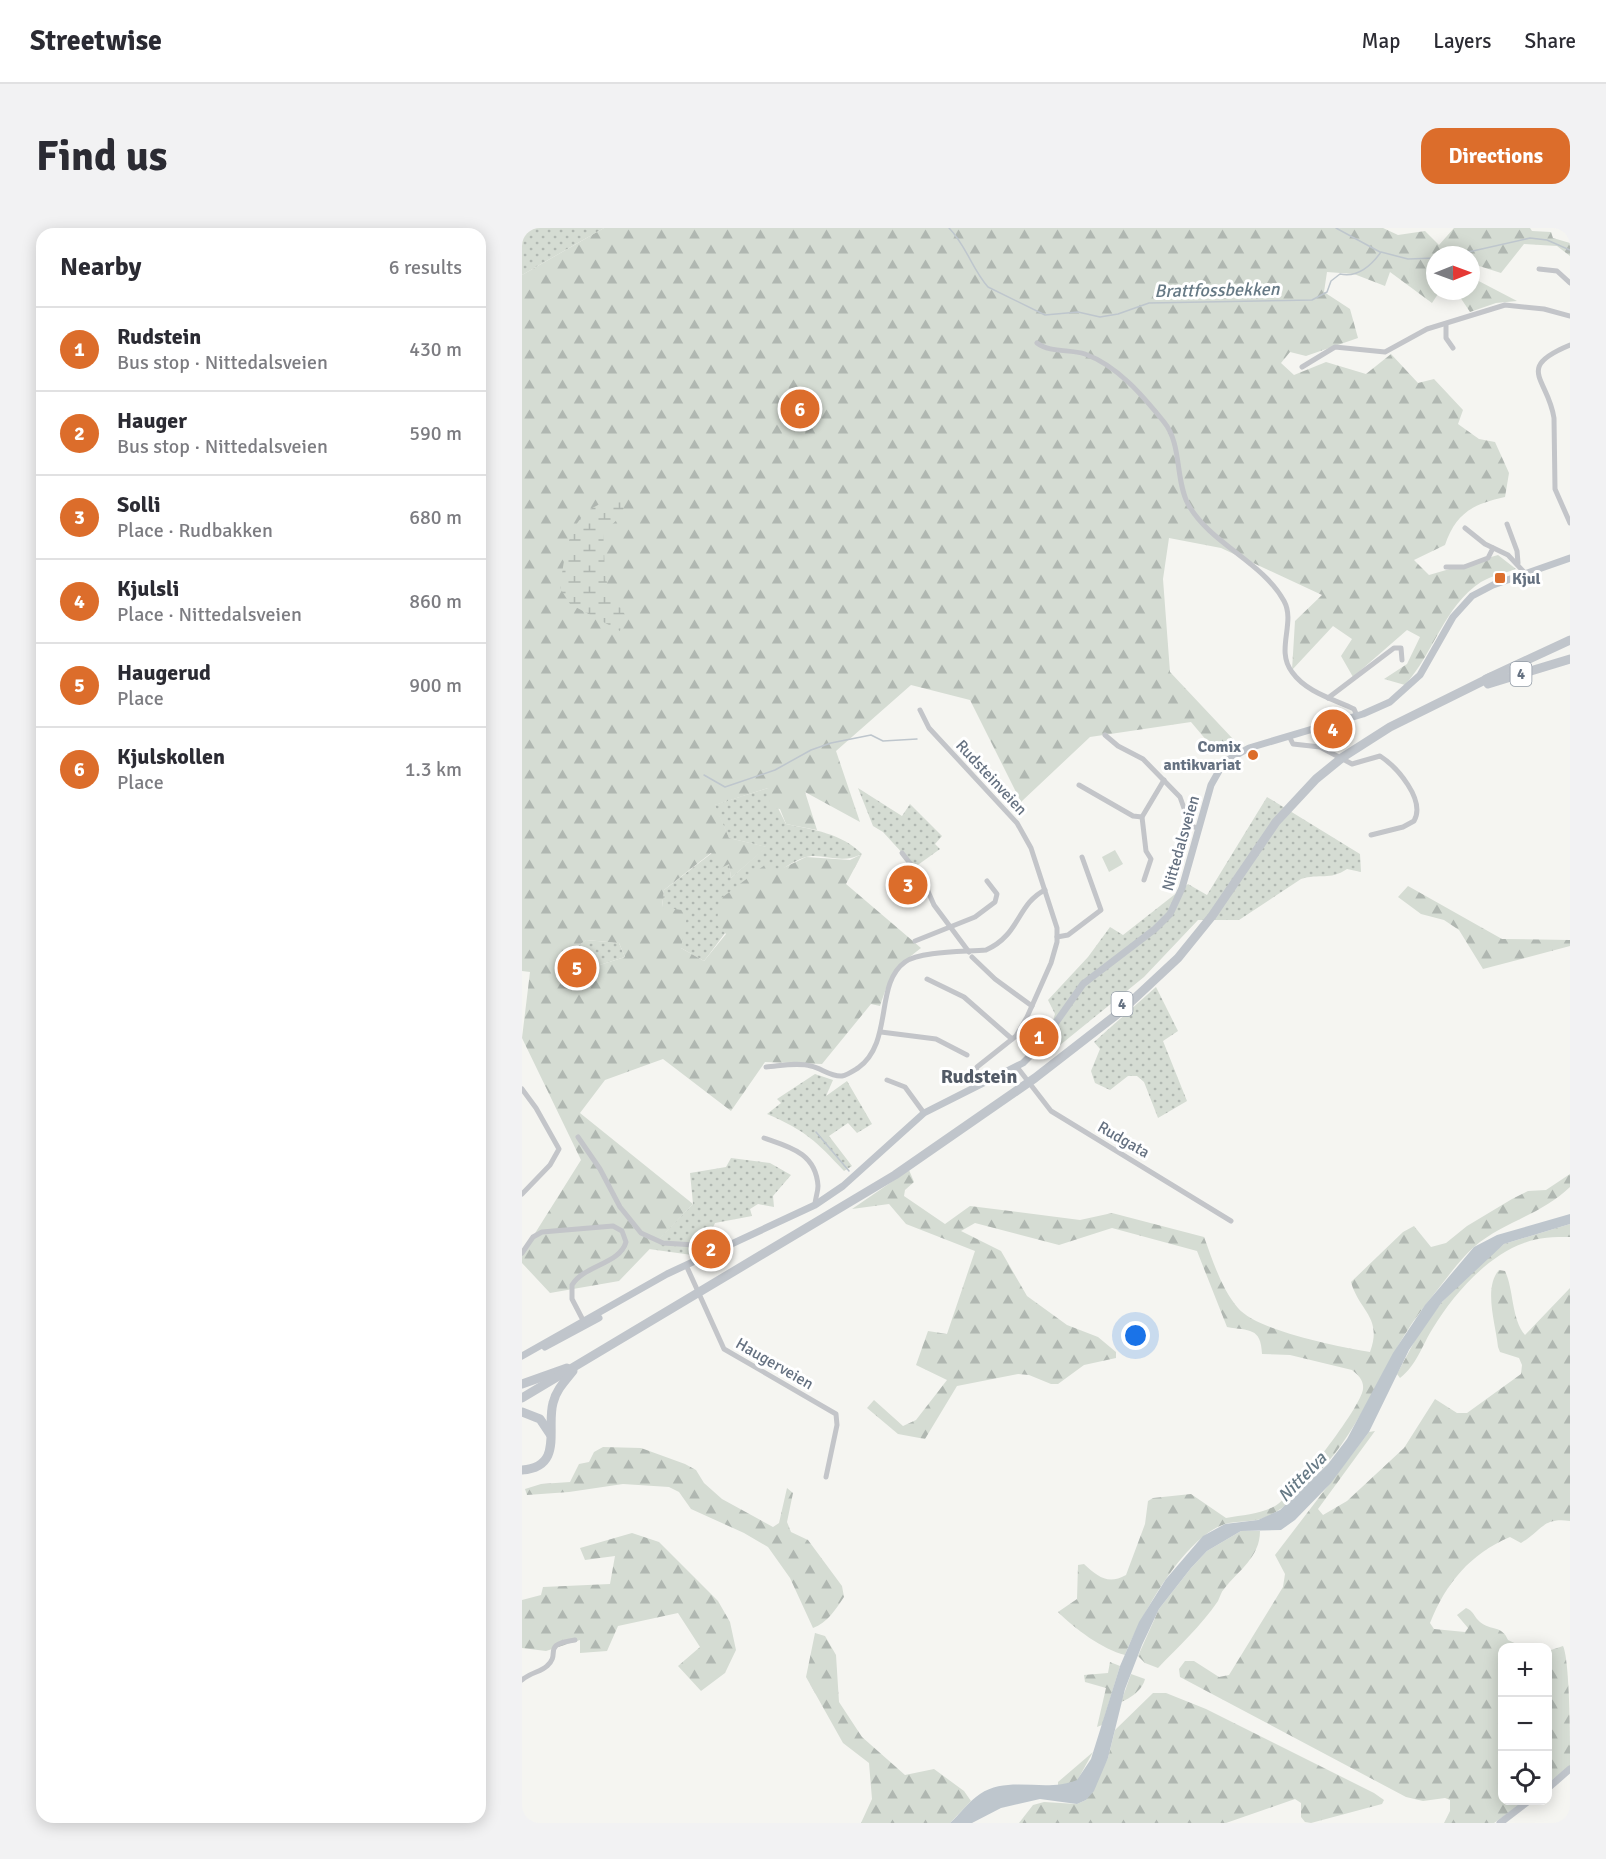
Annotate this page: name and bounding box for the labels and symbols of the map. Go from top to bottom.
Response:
north arrow [1426,246,1480,300]
water label: Brattfossbekken [1154,278,1281,302]
pin: 6 [780,386,820,432]
place label: Kjul [1512,569,1541,589]
marker: Kjul [1493,571,1507,585]
road number: 4 [1510,662,1532,686]
pin: 4 [1314,706,1352,752]
street label: Rudsteinveien [951,736,1031,820]
place label: Comix antikvariat [1164,737,1241,775]
marker: Comix antikvariat [1246,748,1260,762]
street label: Nittedalsveien [1158,793,1204,893]
pin: 3 [888,862,928,908]
pin: 5 [558,946,596,990]
road number: 4 [1112,992,1132,1016]
pin: 1 [1020,1014,1058,1060]
district label: Rudstein [941,1064,1017,1089]
street label: Rudgata [1094,1117,1153,1163]
pin: 2 [692,1226,730,1272]
your location [1121,1321,1150,1350]
street label: Haugerveien [732,1334,817,1394]
water label: Nittelva [1273,1447,1332,1507]

